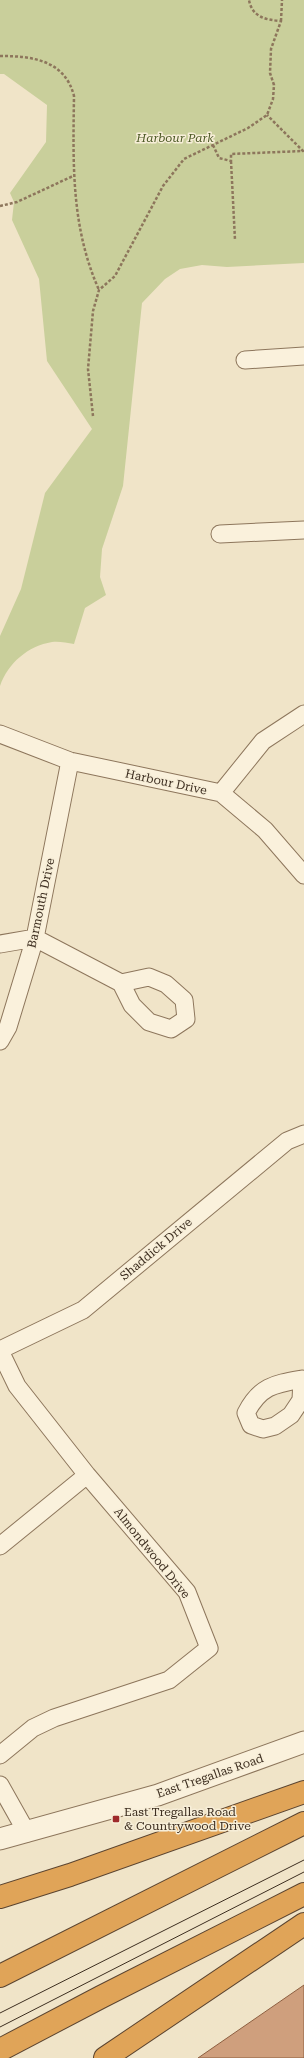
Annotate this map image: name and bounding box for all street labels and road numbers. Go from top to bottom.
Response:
street label: Harbour Drive [124,767,209,798]
street label: Barmouth Drive [25,856,57,949]
street label: Shaddick Drive [117,1215,195,1283]
street label: Almondwood Drive [111,1505,193,1601]
street label: East Tregallas Road [155,1751,266,1801]

